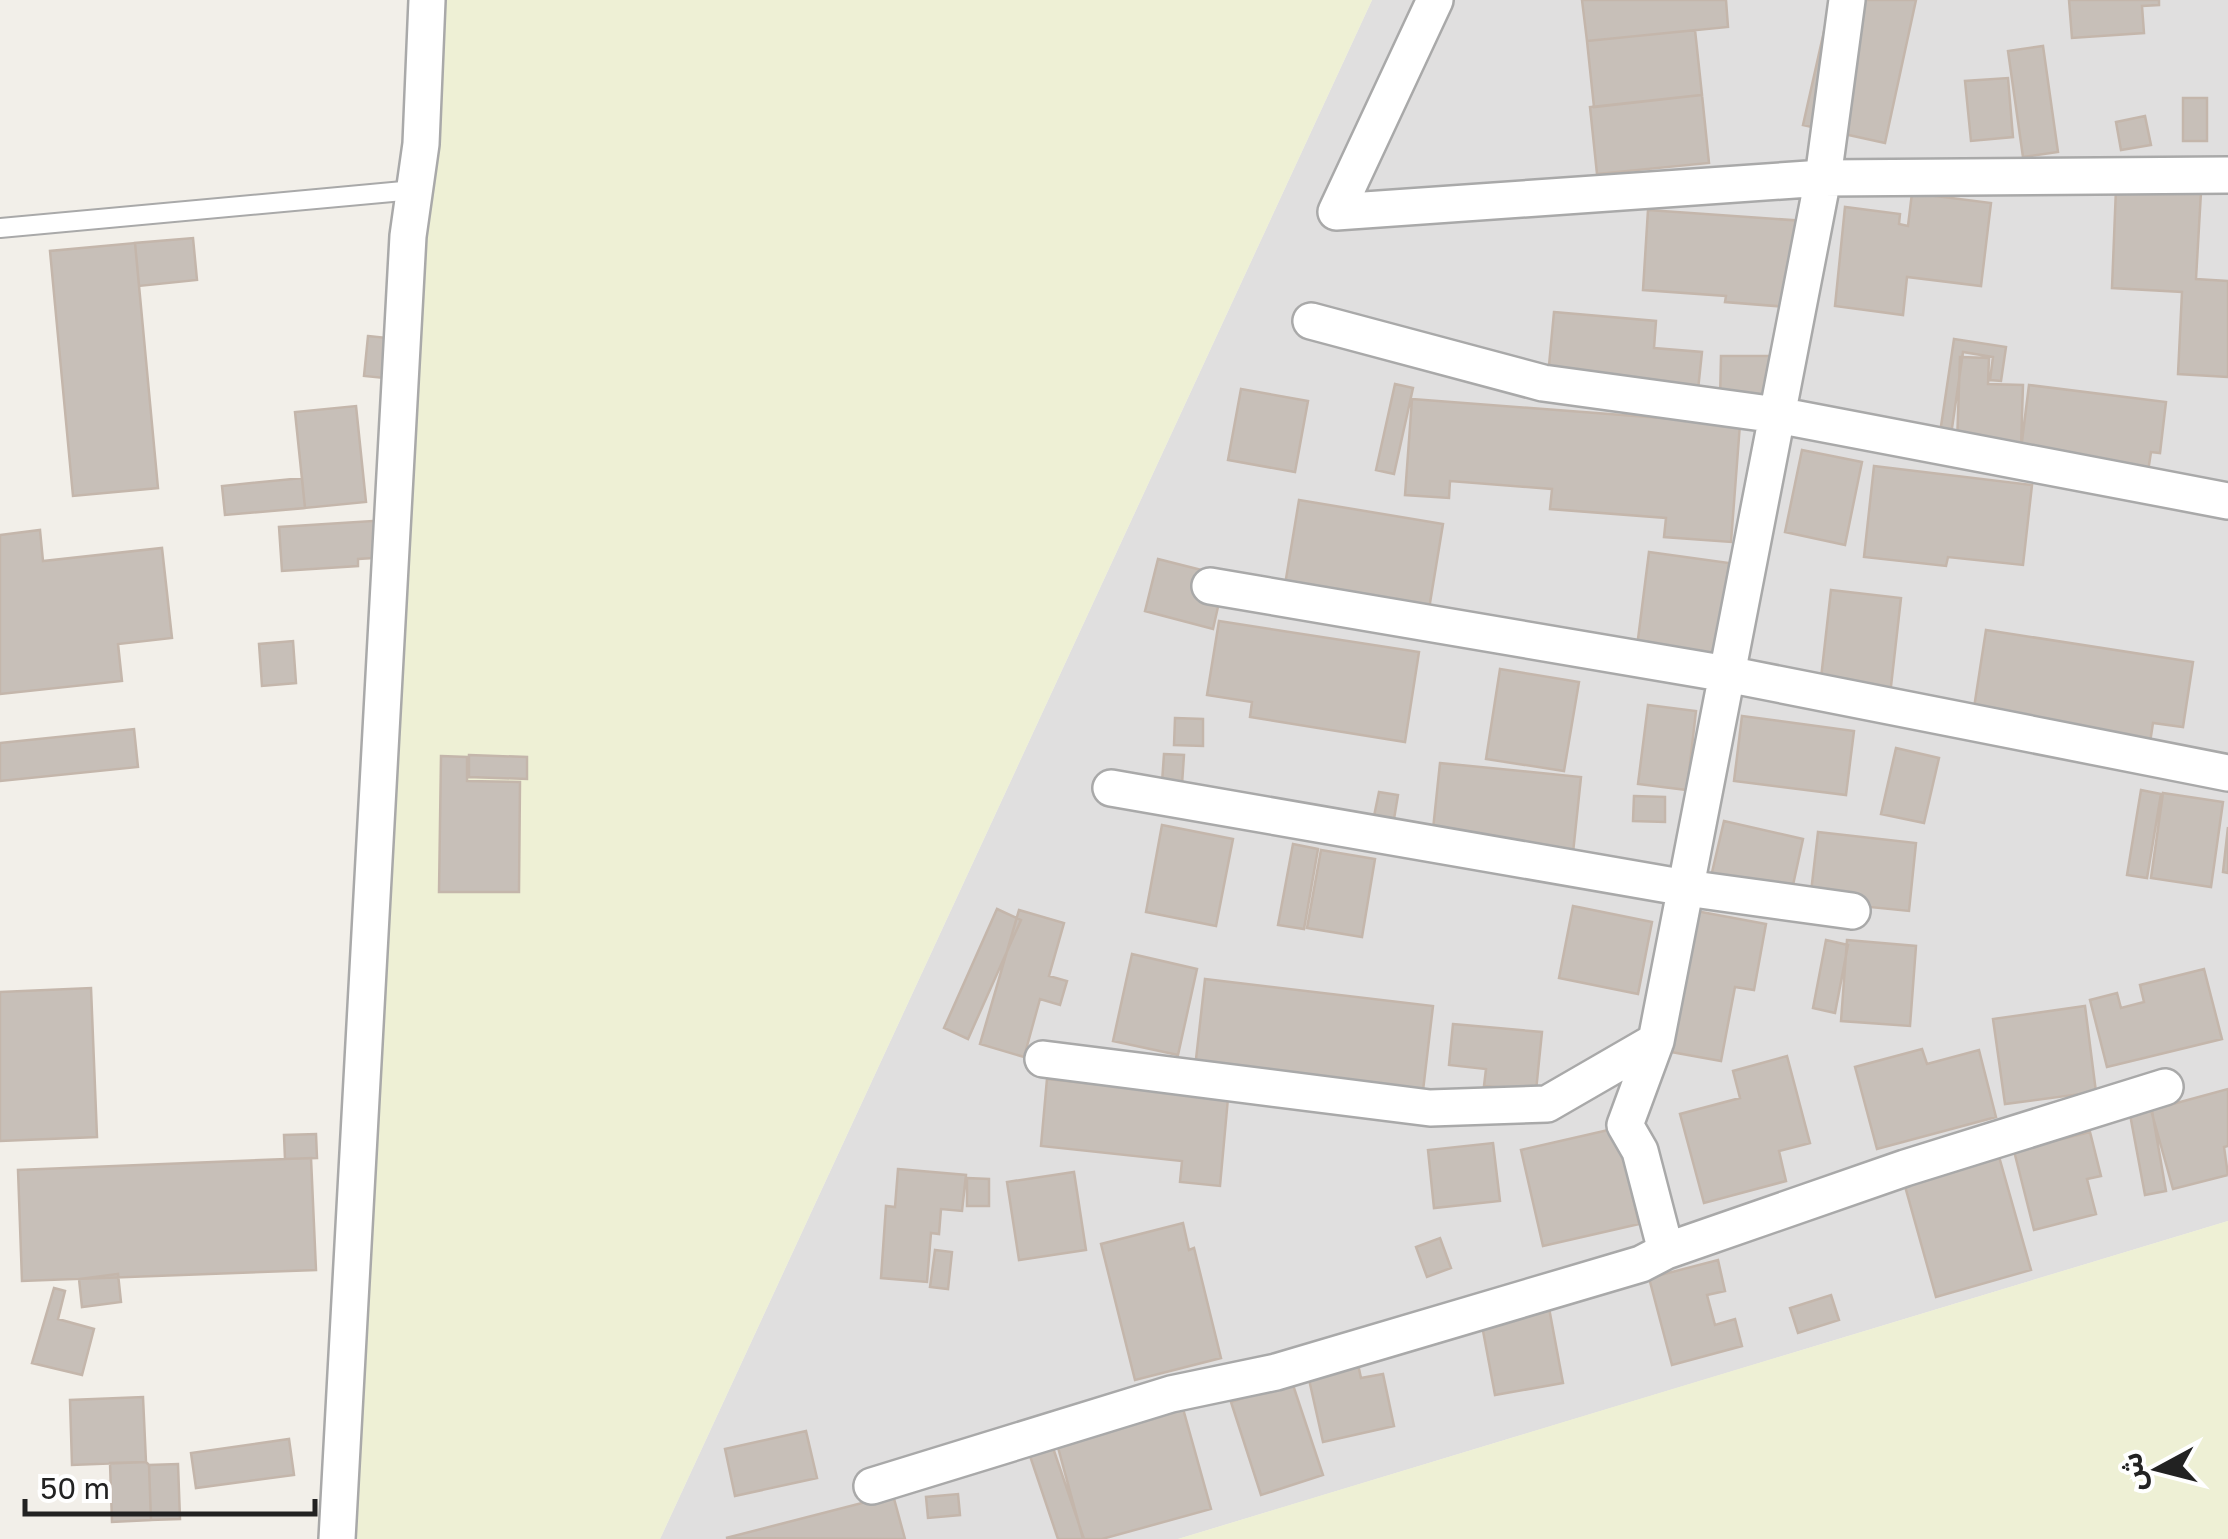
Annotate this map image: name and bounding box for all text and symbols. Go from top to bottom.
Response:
north arrow [2108,1419,2208,1519]
text: ش [2114,1451,2151,1493]
scale bar [25,1454,315,1516]
text: 50 m [40,1470,110,1506]

